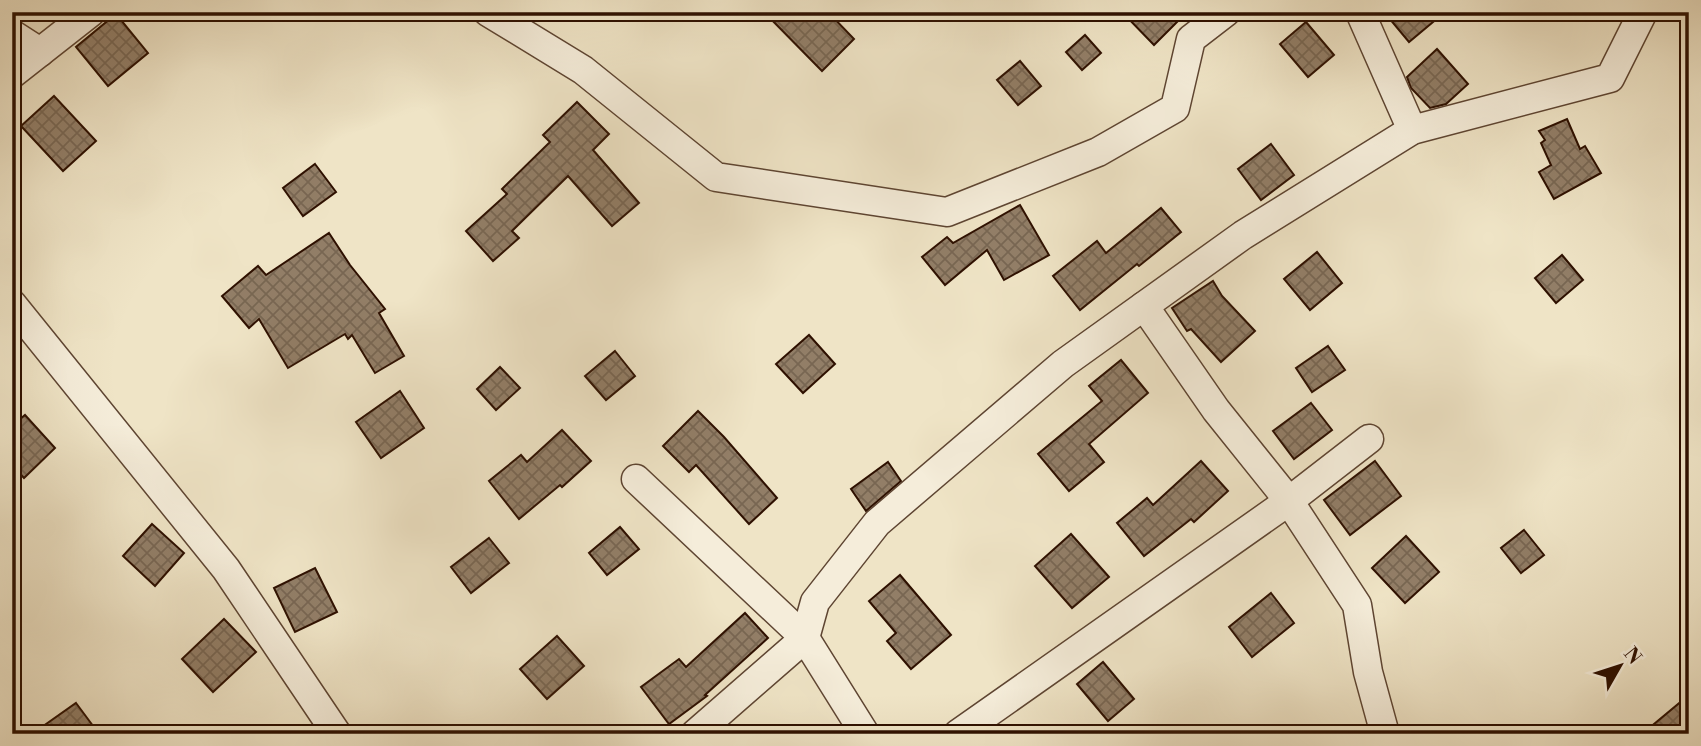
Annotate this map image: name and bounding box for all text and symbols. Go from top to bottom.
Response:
north arrow [1586,630,1656,700]
text: N [1618,643,1646,669]

